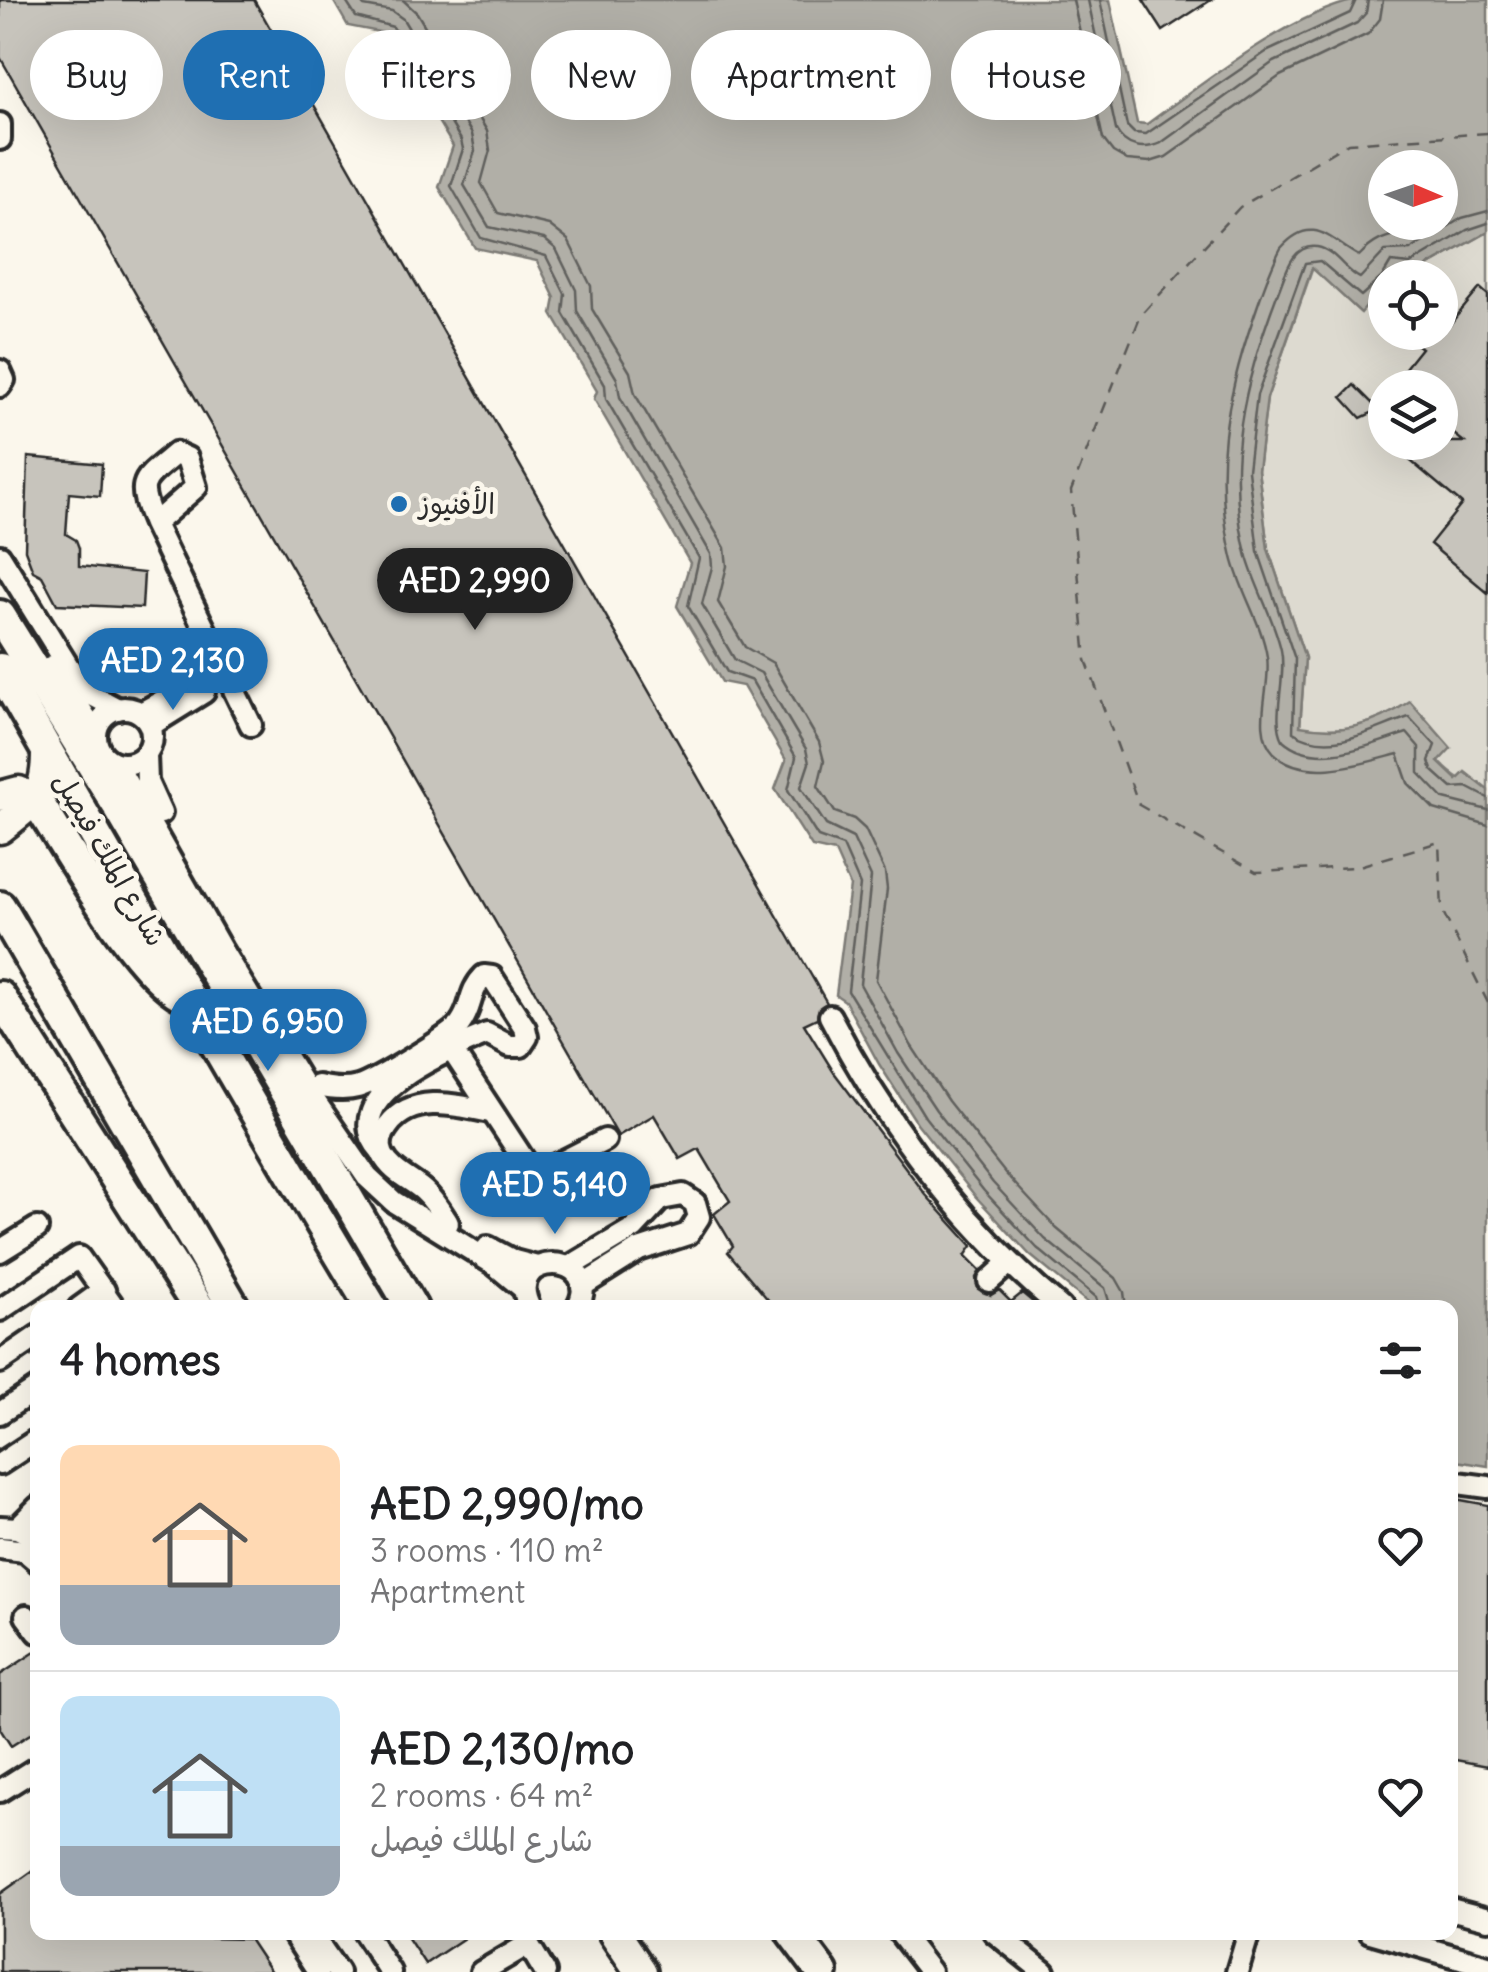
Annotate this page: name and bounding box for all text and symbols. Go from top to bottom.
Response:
chip: Buy [30,30,163,120]
chip: Rent [183,30,325,120]
chip: Filters [345,30,511,120]
chip: New [531,30,671,120]
chip: Apartment [691,30,931,120]
chip: House [951,30,1121,120]
north arrow [1368,150,1458,240]
map controls [1368,150,1458,460]
button: locate [1368,260,1458,350]
button: layers [1368,370,1458,460]
place label: الأفنيوز [417,486,495,522]
marker: الأفنيوز [388,493,410,515]
pin: AED 2,990 [361,548,589,633]
text: AED 2,990 [399,560,551,601]
pin: AED 2,130 [59,628,287,713]
text: AED 2,130 [101,640,245,681]
street label: شارع الملك فيصل [44,765,174,954]
pin: AED 6,950 [154,989,382,1074]
text: AED 6,950 [192,1001,344,1042]
pin: AED 5,140 [441,1152,669,1237]
text: AED 5,140 [482,1164,628,1205]
icon: filters [1373,1333,1428,1388]
text: 4 homes [60,1334,221,1386]
text: AED 2,990/mo [370,1478,644,1530]
icon: home [140,1485,260,1605]
icon: heart [1373,1518,1428,1573]
text: 3 rooms · 110 m² [370,1530,604,1571]
text: Apartment [370,1571,525,1612]
text: AED 2,130/mo [370,1723,634,1775]
icon: home [140,1736,260,1856]
icon: heart [1373,1769,1428,1824]
text: 2 rooms · 64 m² [370,1775,593,1816]
text: شارع الملك فيصل [370,1819,593,1860]

